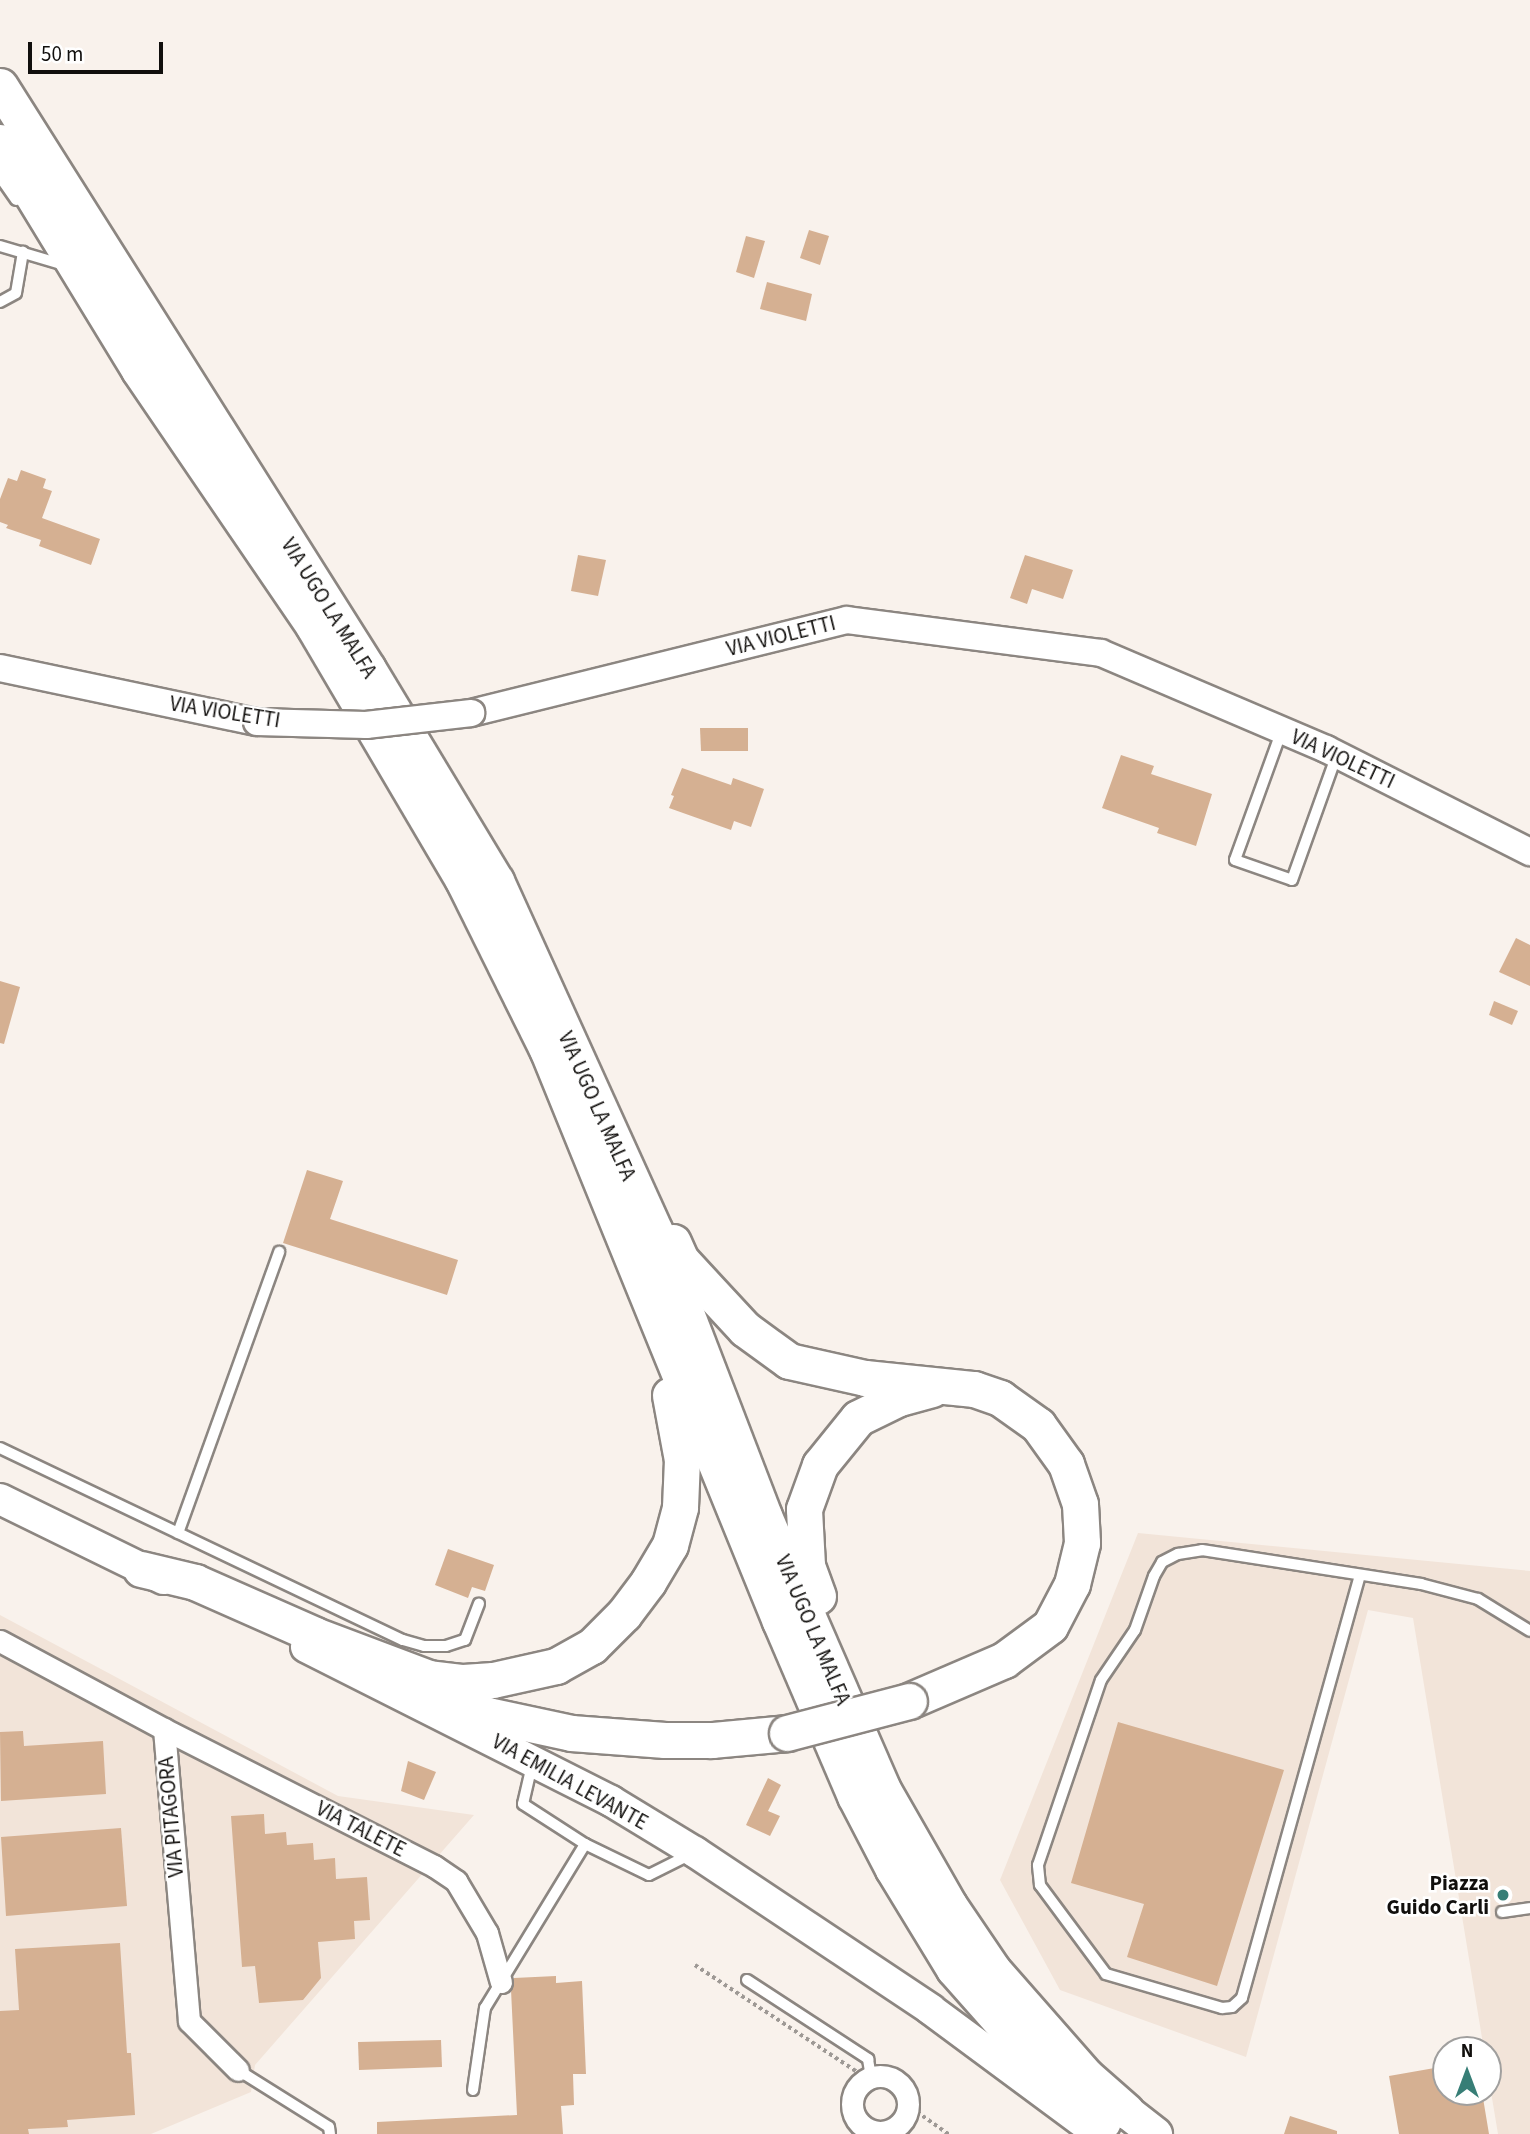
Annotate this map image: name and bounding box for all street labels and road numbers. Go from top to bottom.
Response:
street label: VIA UGO LA MALFA [276,533,382,683]
street label: VIA VIOLETTI [724,610,838,662]
street label: VIA VIOLETTI [168,691,282,733]
street label: VIA VIOLETTI [1287,724,1399,794]
street label: VIA UGO LA MALFA [553,1028,641,1184]
street label: VIA UGO LA MALFA [770,1551,856,1709]
street label: VIA EMILIA LEVANTE [488,1729,652,1835]
street label: VIA PITAGORA [153,1756,189,1878]
street label: VIA TALETE [312,1796,410,1862]

